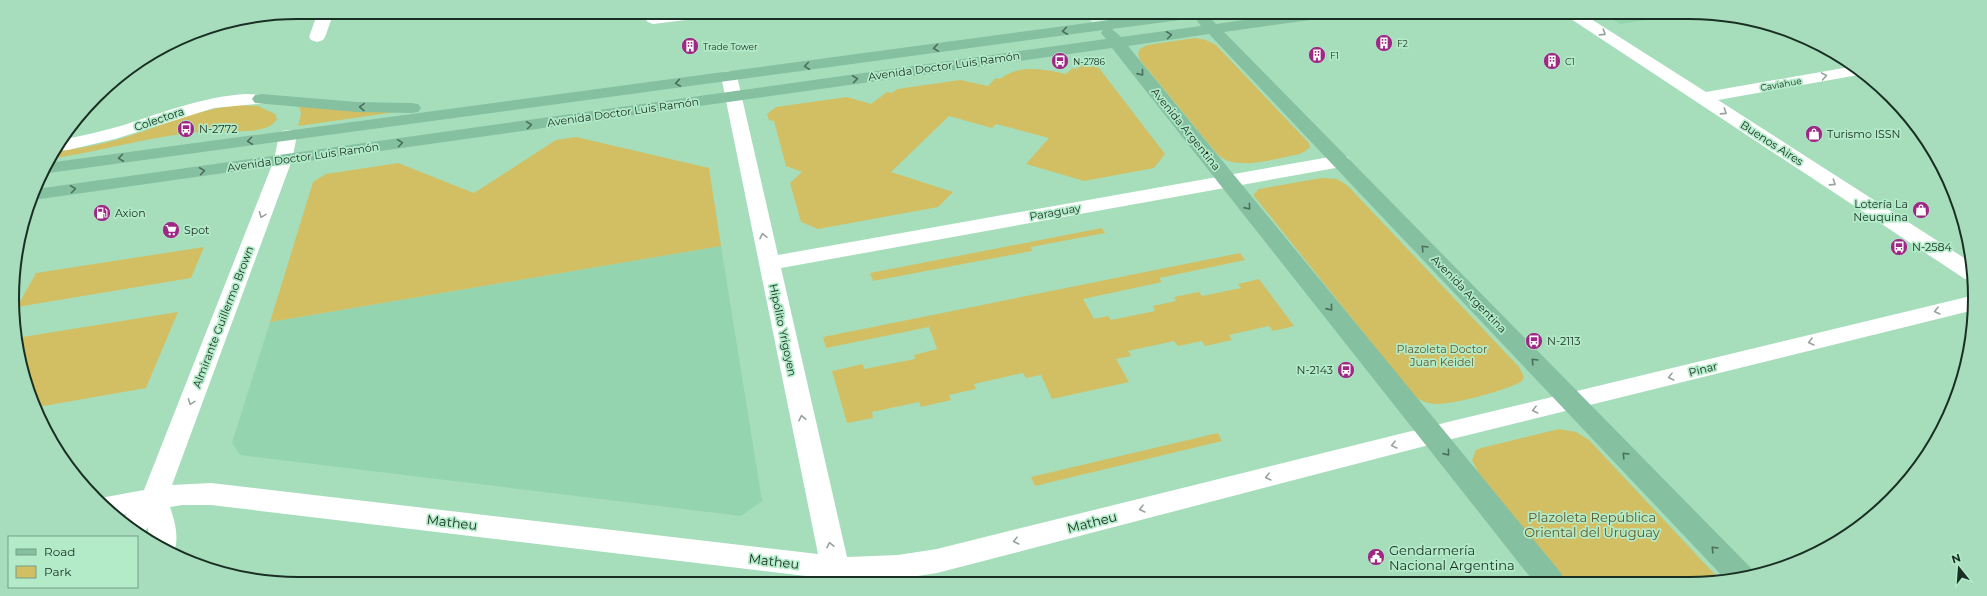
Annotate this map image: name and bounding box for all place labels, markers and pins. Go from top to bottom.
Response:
building icon: F2 [1374,33,1394,53]
building icon: Trade Tower [680,36,700,56]
place label: F2 [1397,38,1408,49]
place label: Trade Tower [703,41,758,52]
building icon: F1 [1307,45,1327,65]
place label: F1 [1330,50,1339,61]
bus stop icon: N-2786 [1050,51,1070,71]
building icon: C1 [1542,51,1562,71]
place label: N-2786 [1073,56,1106,67]
place label: C1 [1565,56,1575,67]
bus stop icon: N-2772 [176,119,196,139]
place label: N-2772 [199,122,237,136]
shop icon: Turismo ISSN [1804,124,1824,144]
place label: Turismo ISSN [1827,127,1900,141]
place label: Lotería La Neuquina [1853,197,1908,224]
shop icon: Lotería La Neuquina [1911,200,1931,220]
fuel station icon: Axion [92,203,112,223]
place label: Axion [115,206,146,220]
supermarket icon: Spot [161,220,181,240]
place label: Spot [184,223,210,237]
bus stop icon: N-2584 [1889,237,1909,257]
place label: N-2584 [1912,240,1953,254]
bus stop icon: N-2113 [1524,331,1544,351]
place label: N-2113 [1547,334,1580,348]
bus stop icon: N-2143 [1336,360,1356,380]
place label: N-2143 [1296,363,1333,377]
place label: Gendarmería Nacional Argentina [1389,542,1515,573]
public building icon: Gendarmería Nacional Argentina [1366,547,1386,567]

